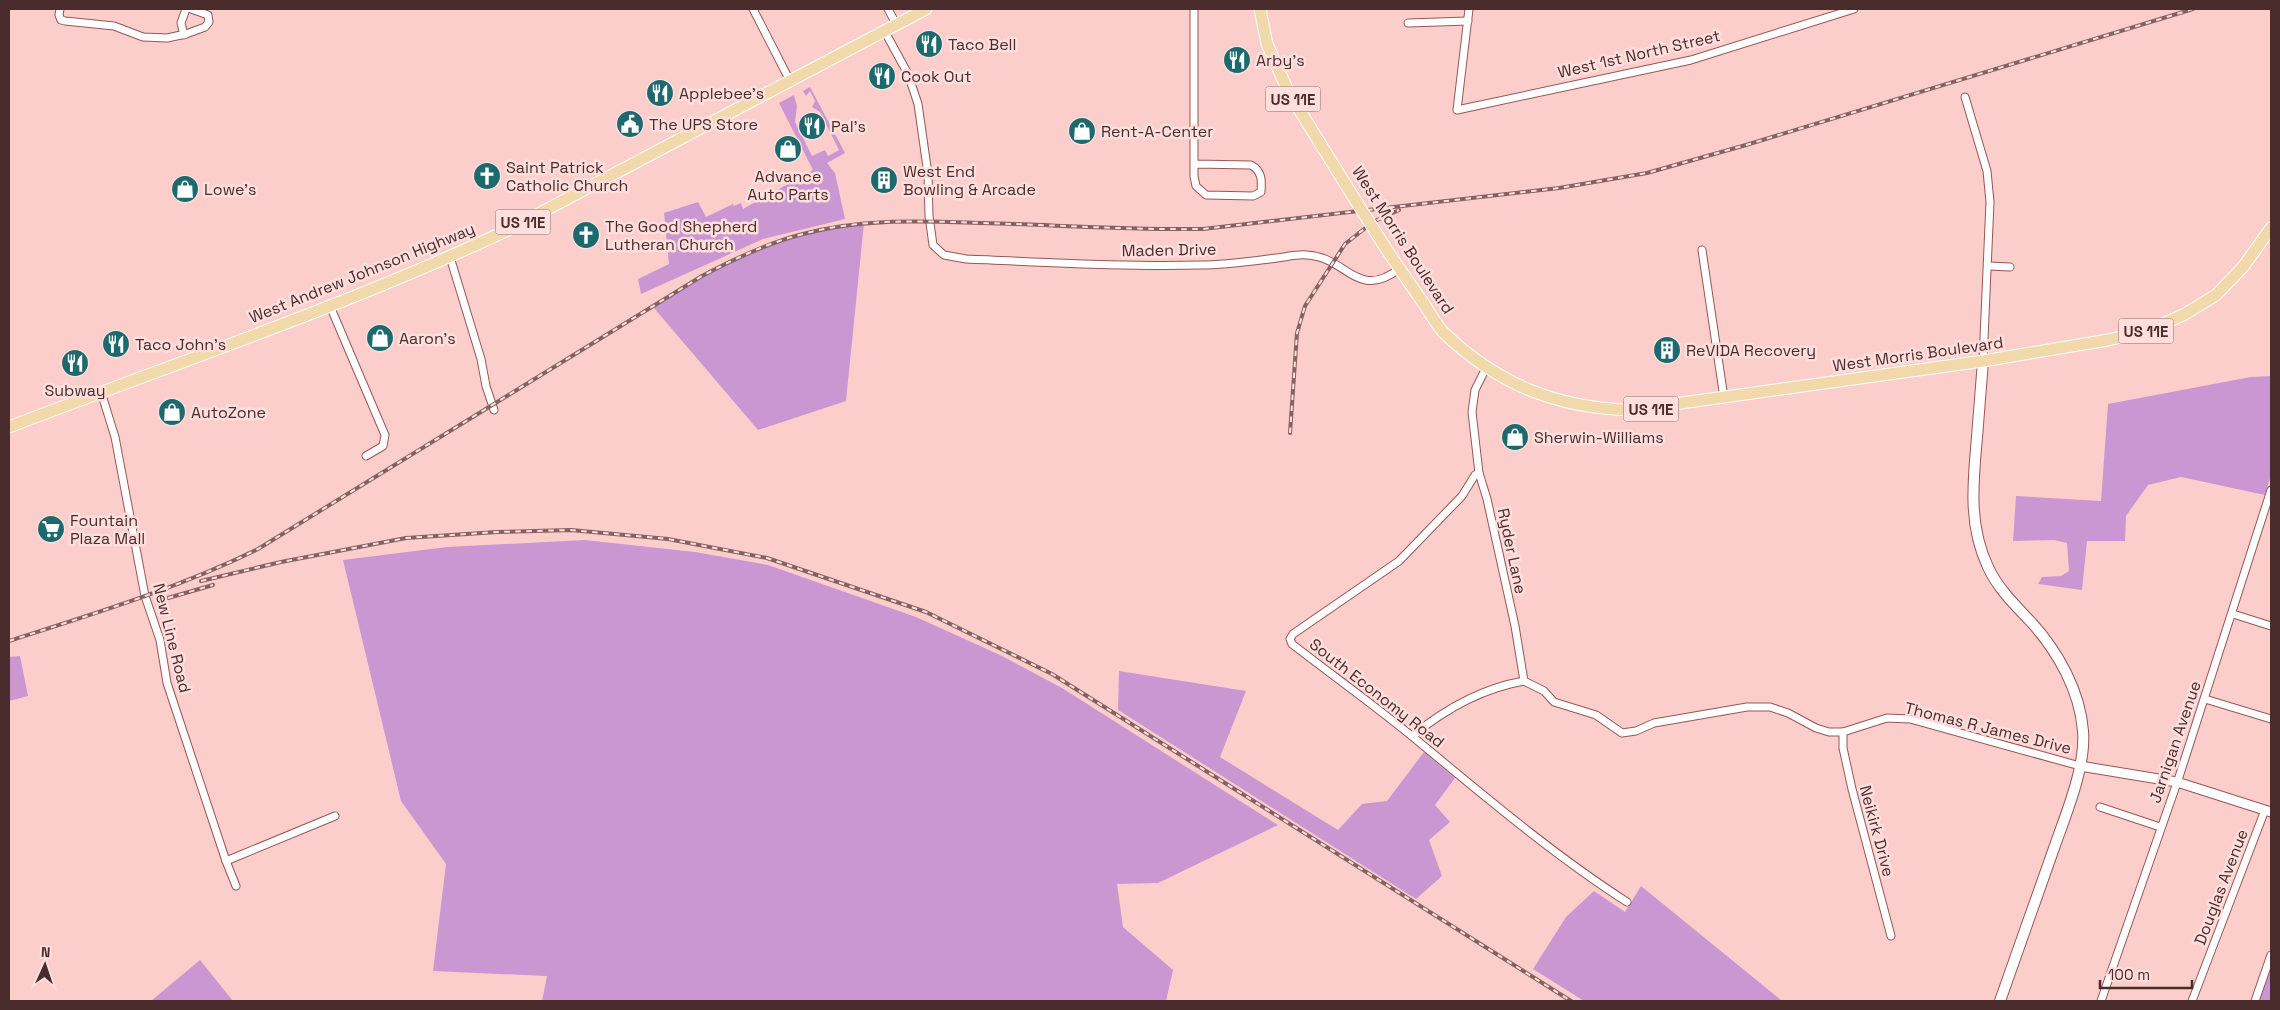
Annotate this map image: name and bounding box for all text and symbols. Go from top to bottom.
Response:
street label: West 1st North Street [1556,25,1722,83]
restaurant icon: Taco Bell [914,29,944,59]
place label: Taco Bell [948,34,1016,55]
restaurant icon: Arby's [1222,45,1252,75]
place label: Arby's [1256,50,1305,71]
restaurant icon: Cook Out [867,61,897,91]
place label: Cook Out [901,66,972,87]
restaurant icon: Applebee's [645,78,675,108]
place label: Applebee's [679,83,764,104]
road number: US 11E [1266,86,1320,112]
public building icon: The UPS Store [615,109,645,139]
restaurant icon: Pal's [797,111,827,141]
place label: The UPS Store [649,114,758,135]
place label: Pal's [831,116,866,137]
shop icon: Rent-A-Center [1067,116,1097,146]
place label: Rent-A-Center [1101,121,1213,142]
shop icon: Advance Auto Parts [773,134,803,164]
place label: Saint Patrick Catholic Church [506,157,628,196]
church icon: Saint Patrick Catholic Church [472,161,502,191]
place label: West End Bowling & Arcade [903,161,1036,200]
street label: West Morris Boulevard [1347,162,1459,318]
building icon: West End Bowling & Arcade [869,165,899,195]
place label: Advance Auto Parts [747,166,829,205]
shop icon: Lowe's [170,174,200,204]
place label: Lowe's [204,179,256,200]
road number: US 11E [496,210,550,234]
place label: The Good Shepherd Lutheran Church [605,216,757,255]
street label: West Andrew Johnson Highway [246,218,478,328]
church icon: The Good Shepherd Lutheran Church [571,220,601,250]
street label: Maden Drive [1121,239,1217,261]
road number: US 11E [2118,318,2174,344]
shop icon: Aaron's [365,323,395,353]
place label: Aaron's [399,328,456,349]
restaurant icon: Taco John's [101,329,131,359]
street label: West Morris Boulevard [1831,332,2005,376]
place label: Taco John's [135,334,226,355]
building icon: ReVIDA Recovery [1652,335,1682,365]
place label: ReVIDA Recovery [1686,340,1816,361]
restaurant icon: Subway [60,348,90,378]
place label: Subway [44,380,106,401]
road number: US 11E [1624,396,1678,422]
shop icon: AutoZone [157,397,187,427]
place label: AutoZone [191,402,266,423]
shop icon: Sherwin-Williams [1500,422,1530,452]
place label: Sherwin-Williams [1534,427,1664,448]
street label: Ryder Lane [1493,506,1531,596]
place label: Fountain Plaza Mall [70,510,145,549]
supermarket icon: Fountain Plaza Mall [36,514,66,544]
street label: New Line Road [148,581,196,695]
street label: South Economy Road [1305,634,1449,752]
street label: Jarnigan Avenue [2144,678,2206,806]
street label: Thomas R James Drive [1902,697,2074,759]
street label: Neikirk Drive [1855,783,1899,879]
street label: Douglas Avenue [2189,826,2253,948]
north arrow [20,940,70,990]
text: N [41,943,51,961]
scale bar [2100,958,2192,990]
text: 100 m [2108,965,2150,984]

